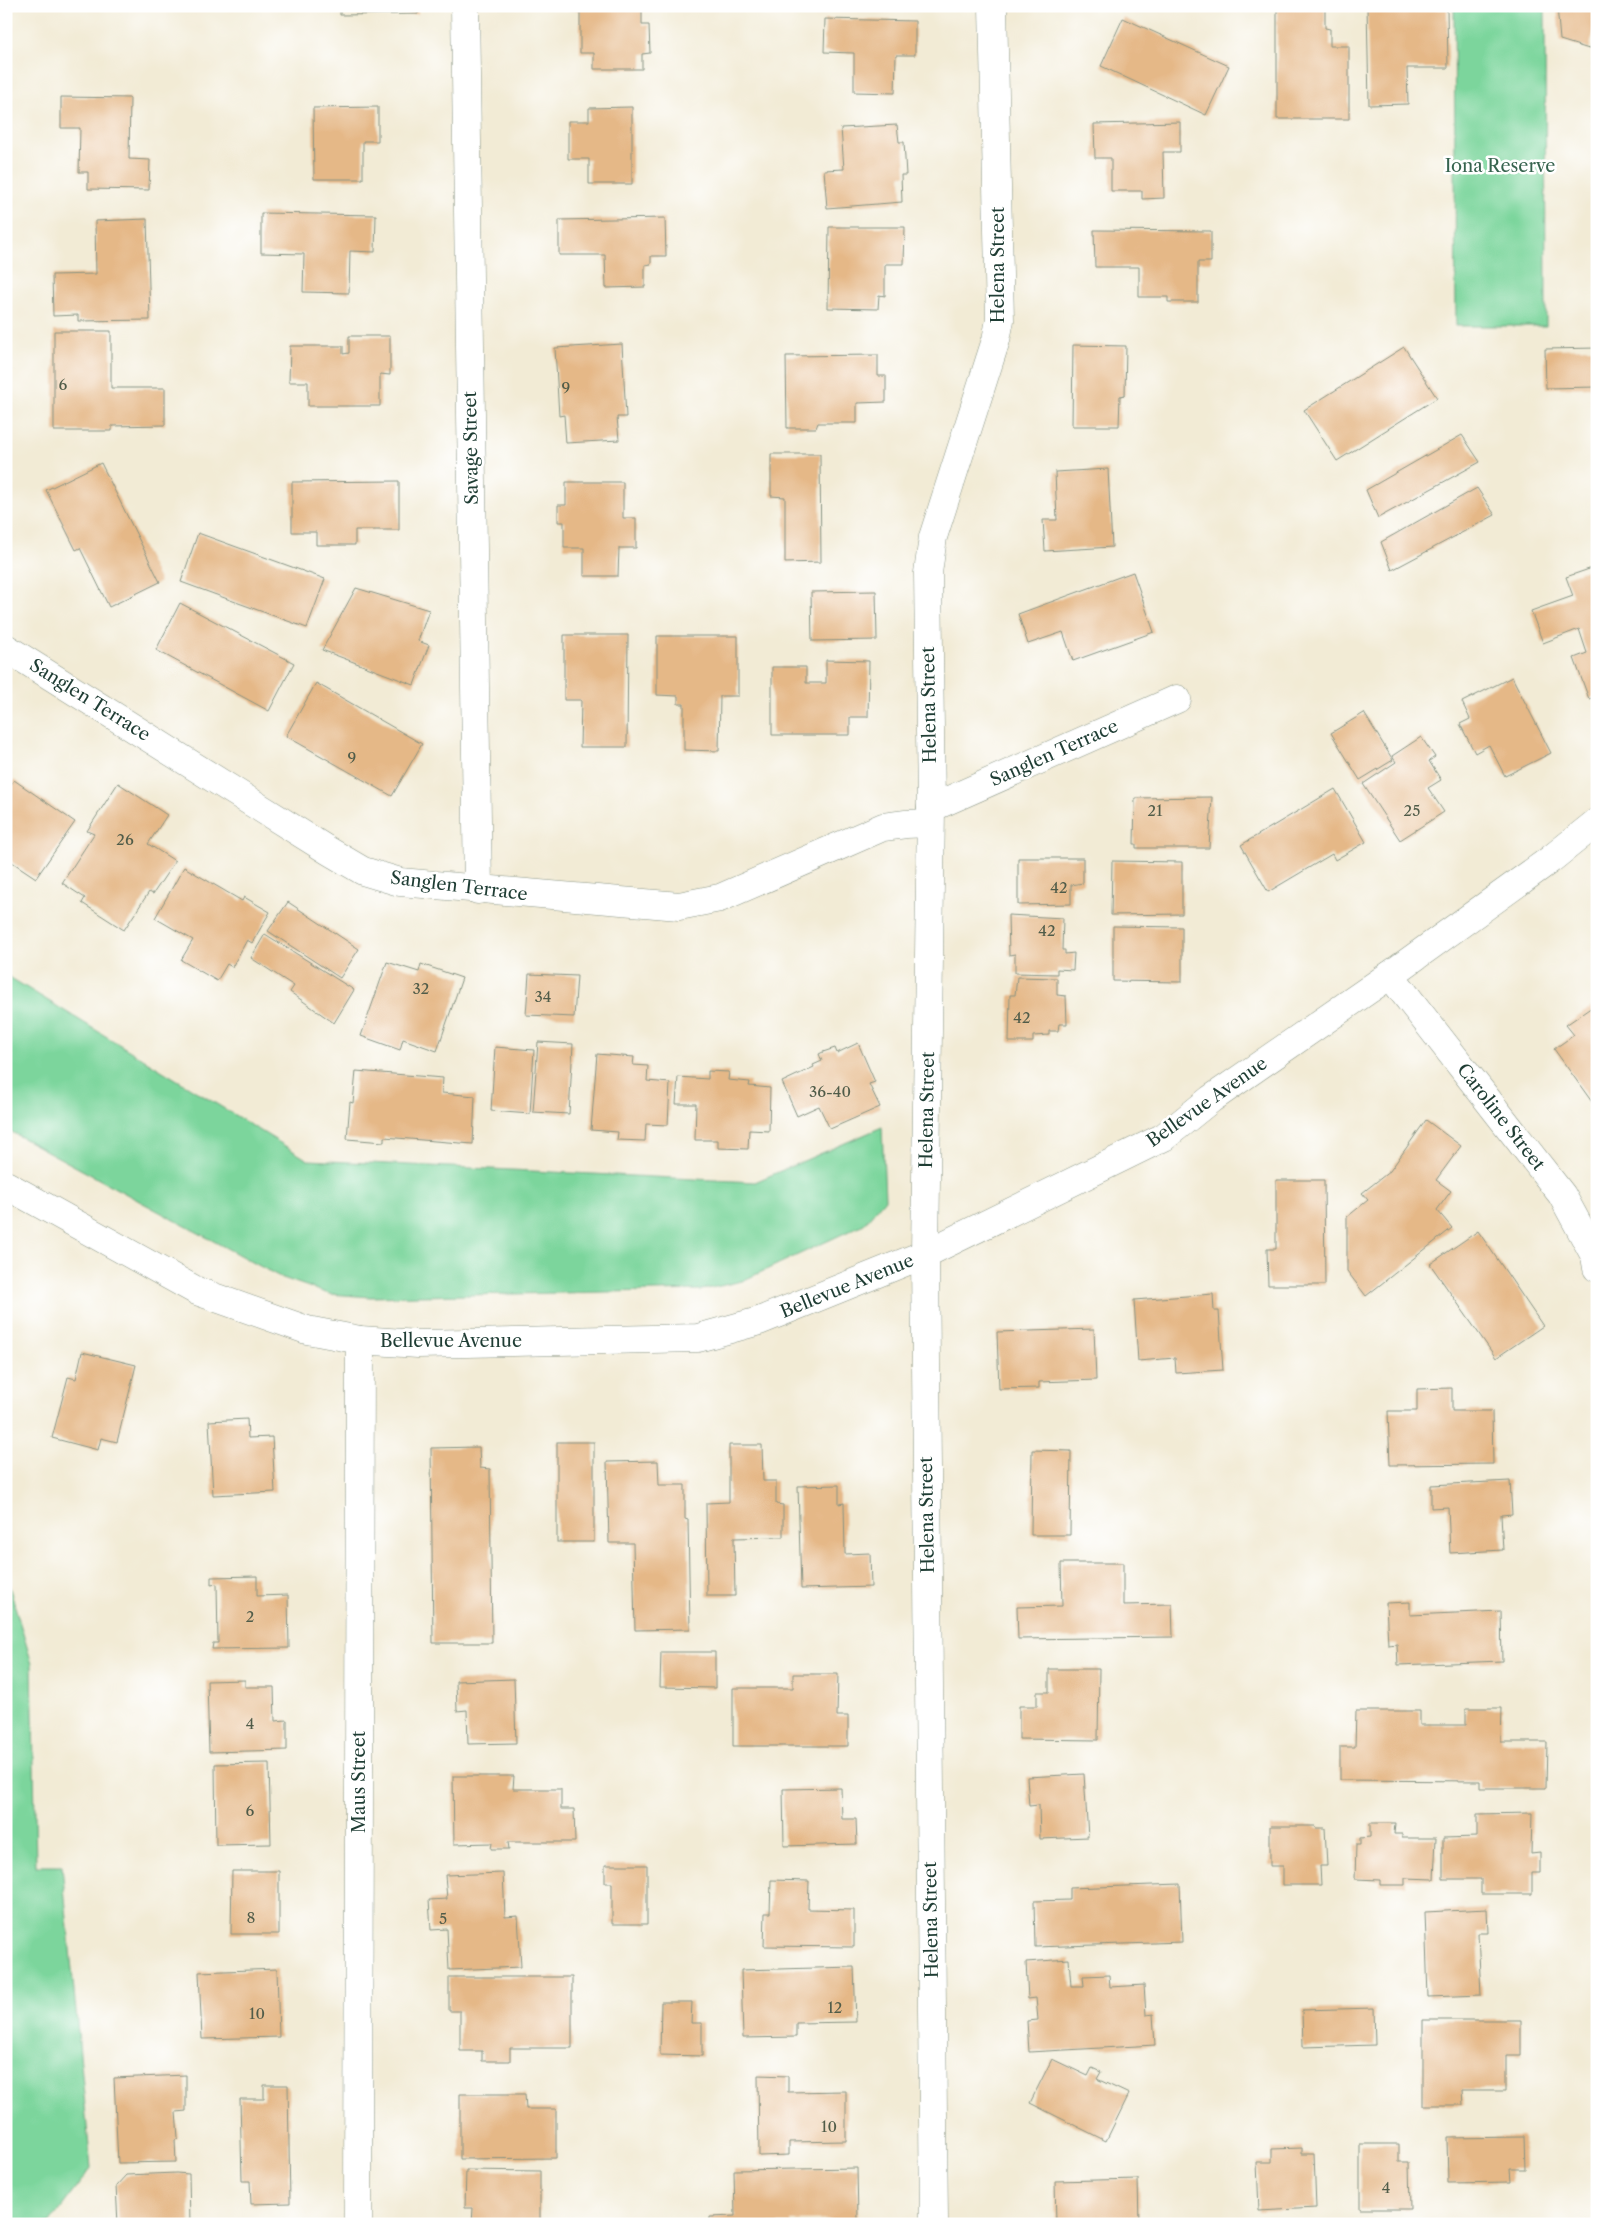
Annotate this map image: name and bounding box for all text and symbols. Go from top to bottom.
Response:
park label: Iona Reserve [1445,155,1555,177]
street label: Helena Street [987,206,1009,323]
house number: 6 [59,375,68,394]
house number: 9 [562,378,570,397]
street label: Savage Street [459,390,483,505]
street label: Helena Street [917,646,941,764]
street label: Sanglen Terrace [26,654,154,746]
street label: Sanglen Terrace [987,715,1121,791]
house number: 9 [348,748,356,767]
house number: 21 [1148,801,1163,820]
house number: 25 [1404,801,1420,820]
house number: 26 [116,830,134,849]
street label: Sanglen Terrace [389,867,529,905]
house number: 42 [1050,878,1068,897]
house number: 42 [1038,921,1056,940]
house number: 32 [413,979,429,998]
house number: 34 [535,987,551,1006]
house number: 42 [1013,1008,1031,1027]
street label: Helena Street [915,1051,939,1169]
street label: Bellevue Avenue [1143,1052,1271,1152]
street label: Caroline Street [1452,1059,1550,1175]
house number: 36-40 [809,1082,851,1101]
street label: Bellevue Avenue [777,1249,917,1323]
street label: Bellevue Avenue [380,1330,522,1352]
street label: Helena Street [915,1456,939,1574]
house number: 2 [246,1607,254,1626]
house number: 4 [246,1714,254,1733]
street label: Maus Street [348,1730,370,1833]
house number: 6 [246,1801,255,1820]
street label: Helena Street [919,1861,943,1979]
house number: 8 [247,1908,256,1927]
house number: 5 [439,1909,447,1928]
house number: 12 [828,1998,842,2017]
house number: 10 [249,2004,265,2023]
house number: 10 [821,2117,837,2136]
house number: 4 [1382,2178,1390,2197]

